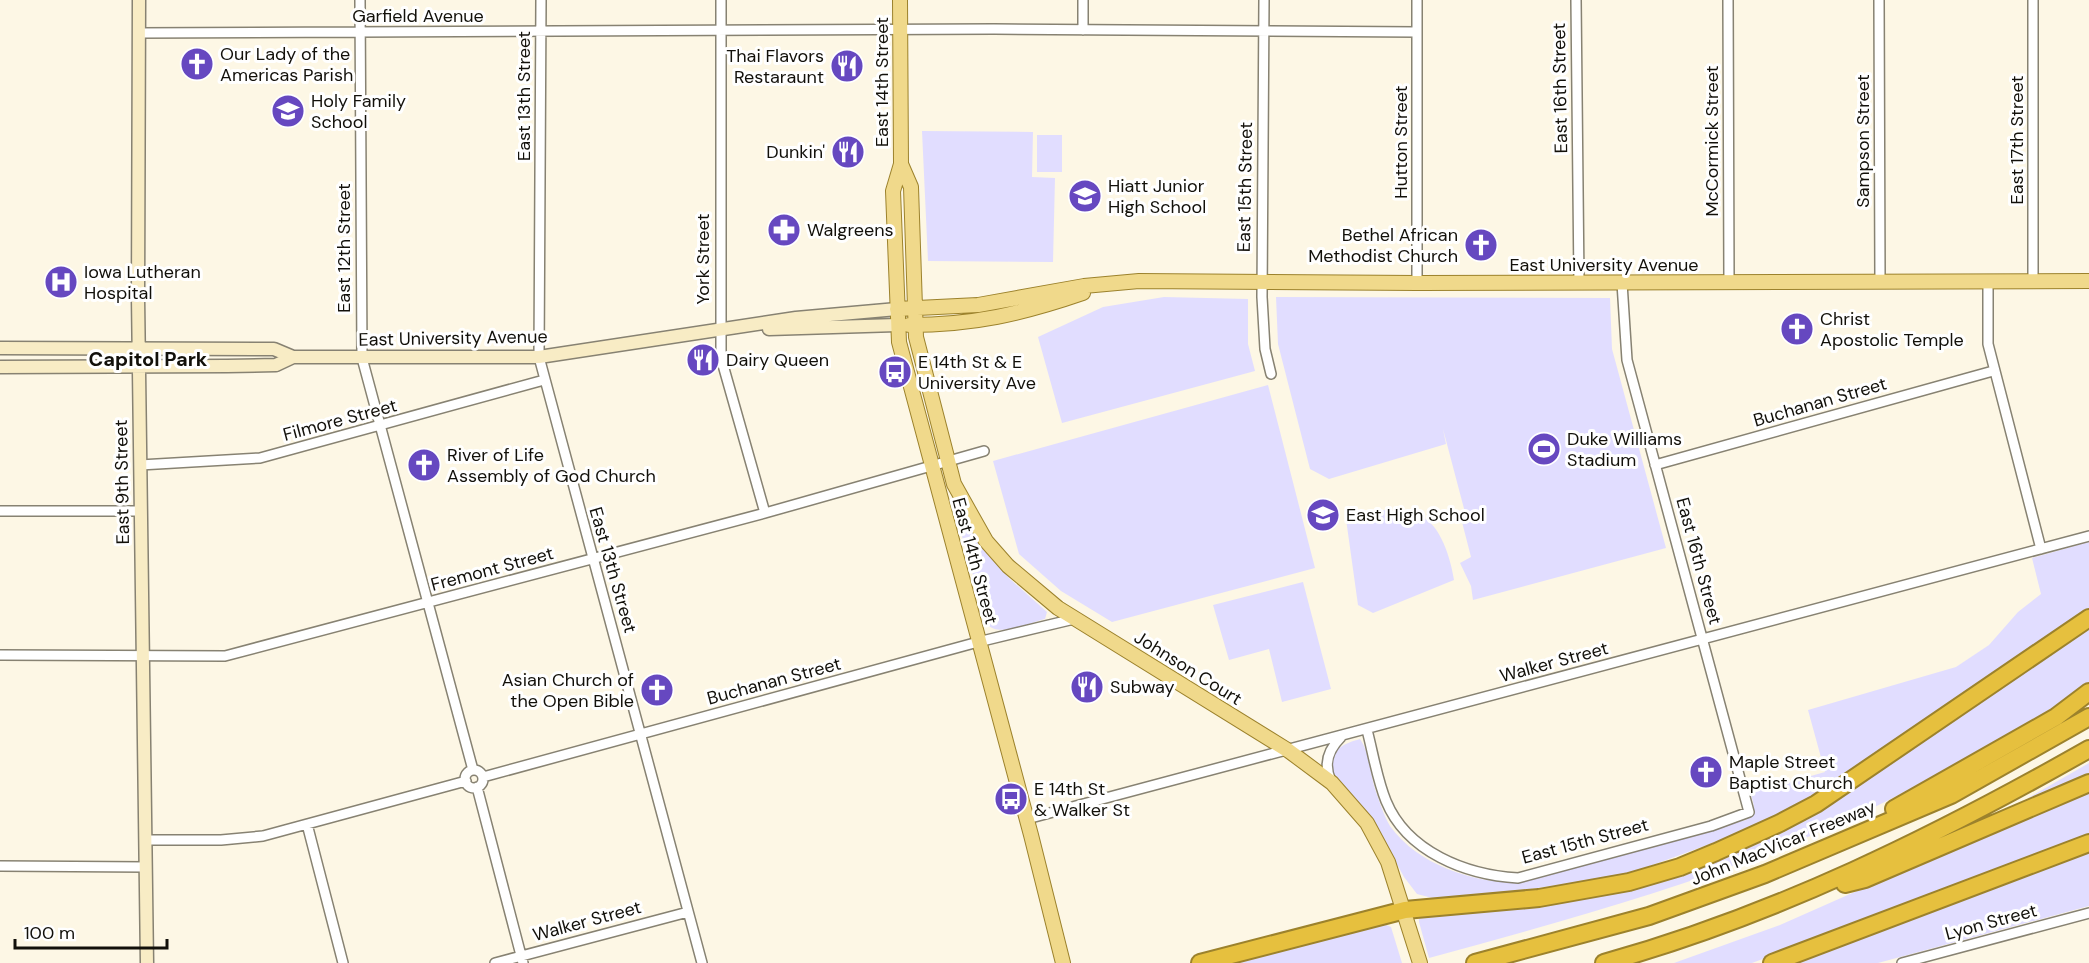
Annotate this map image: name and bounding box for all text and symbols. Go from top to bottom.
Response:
street label: Garfield Avenue [352,4,484,28]
street label: East 14th Street [870,17,894,147]
street label: East 16th Street [1547,23,1573,153]
street label: East 13th Street [512,31,536,161]
place label: Our Lady of the Americas Parish [220,42,353,87]
place label: Thai Flavors Restaraunt [726,44,824,89]
church icon: Our Lady of the Americas Parish [179,46,215,82]
restaurant icon: Thai Flavors Restaraunt [829,48,865,84]
street label: McCormick Street [1700,65,1724,217]
street label: Sampson Street [1851,74,1875,208]
street label: East 17th Street [2005,76,2029,204]
street label: Hutton Street [1389,85,1413,199]
place label: Holy Family School [311,89,406,134]
school or university icon: Holy Family School [270,93,306,129]
street label: East 15th Street [1232,122,1258,252]
restaurant icon: Dunkin' [830,134,866,170]
place label: Dunkin' [766,140,825,164]
place label: Hiatt Junior High School [1108,174,1206,219]
school or university icon: Hiatt Junior High School [1067,178,1103,214]
street label: East 12th Street [332,183,356,313]
pharmacy icon: Walgreens [766,212,802,248]
street label: York Street [691,213,715,305]
place label: Walgreens [807,218,894,242]
place label: Bethel African Methodist Church [1308,223,1458,268]
church icon: Bethel African Methodist Church [1463,227,1499,263]
street label: East University Avenue [1509,253,1699,277]
place label: Iowa Lutheran Hospital [84,260,201,305]
hospital icon: Iowa Lutheran Hospital [43,264,79,300]
place label: Christ Apostolic Temple [1820,307,1964,352]
church icon: Christ Apostolic Temple [1779,311,1815,347]
street label: East University Avenue [358,324,548,352]
restaurant icon: Dairy Queen [685,342,721,378]
district label: Capitol Park [89,346,208,372]
place label: Dairy Queen [726,348,829,372]
place label: E 14th St & E University Ave [918,350,1036,395]
bus stop icon: E 14th St & E University Ave [877,354,913,390]
street label: Buchanan Street [1750,371,1890,433]
street label: Filmore Street [280,393,400,447]
street label: East 9th Street [109,419,135,545]
place label: Duke Williams Stadium [1567,427,1682,472]
sports icon: Duke Williams Stadium [1526,431,1562,467]
place label: River of Life Assembly of God Church [447,443,656,488]
church icon: River of Life Assembly of God Church [406,447,442,483]
street label: East 14th Street [947,495,1003,627]
street label: East 16th Street [1671,495,1727,627]
school or university icon: East High School [1305,497,1341,533]
place label: East High School [1346,503,1485,527]
street label: East 13th Street [584,504,642,636]
street label: Fremont Street [428,541,556,597]
street label: Johnson Court [1130,625,1246,711]
street label: Walker Street [1497,636,1611,688]
street label: Buchanan Street [704,652,844,710]
place label: Asian Church of the Open Bible [502,668,634,713]
restaurant icon: Subway [1069,669,1105,705]
church icon: Asian Church of the Open Bible [639,672,675,708]
place label: Subway [1110,675,1175,699]
place label: Maple Street Baptist Church [1729,750,1853,795]
church icon: Maple Street Baptist Church [1688,754,1724,790]
place label: E 14th St & Walker St [1034,777,1130,822]
bus stop icon: E 14th St & Walker St [993,781,1029,817]
street label: John MacVicar Freeway [1687,795,1879,891]
street label: East 15th Street [1519,813,1651,869]
street label: Walker Street [530,895,644,947]
street label: Lyon Street [1942,898,2040,946]
scale bar [15,912,166,950]
text: 100 m [24,921,75,945]

